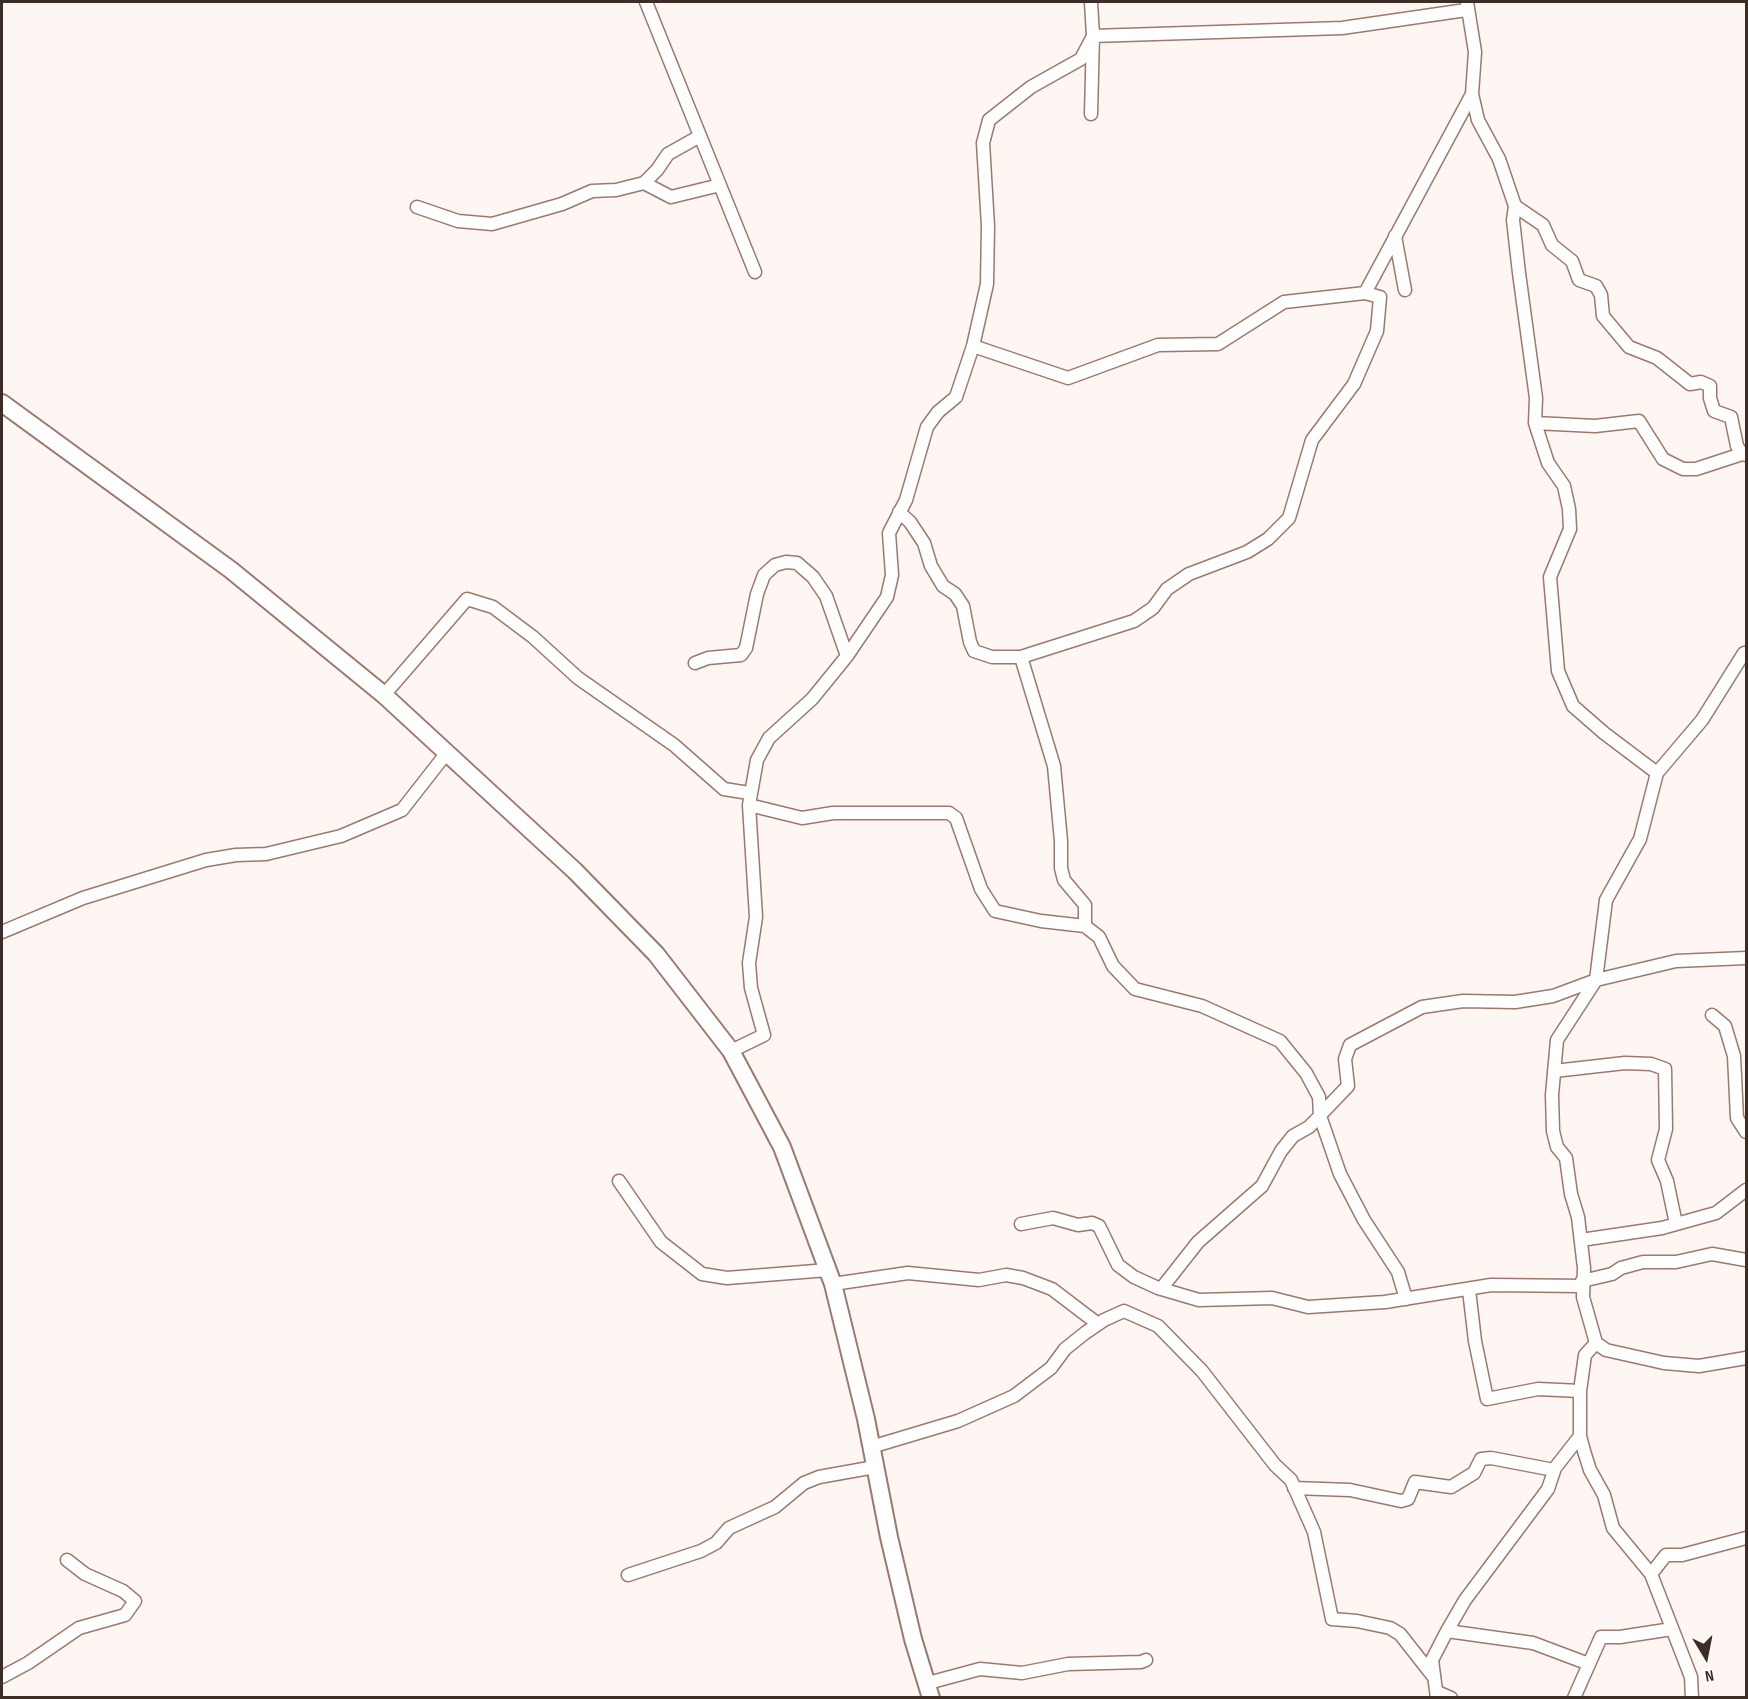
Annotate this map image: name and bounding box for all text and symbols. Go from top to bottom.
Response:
north arrow [1676,1627,1736,1687]
text: N [1703,1665,1715,1685]

